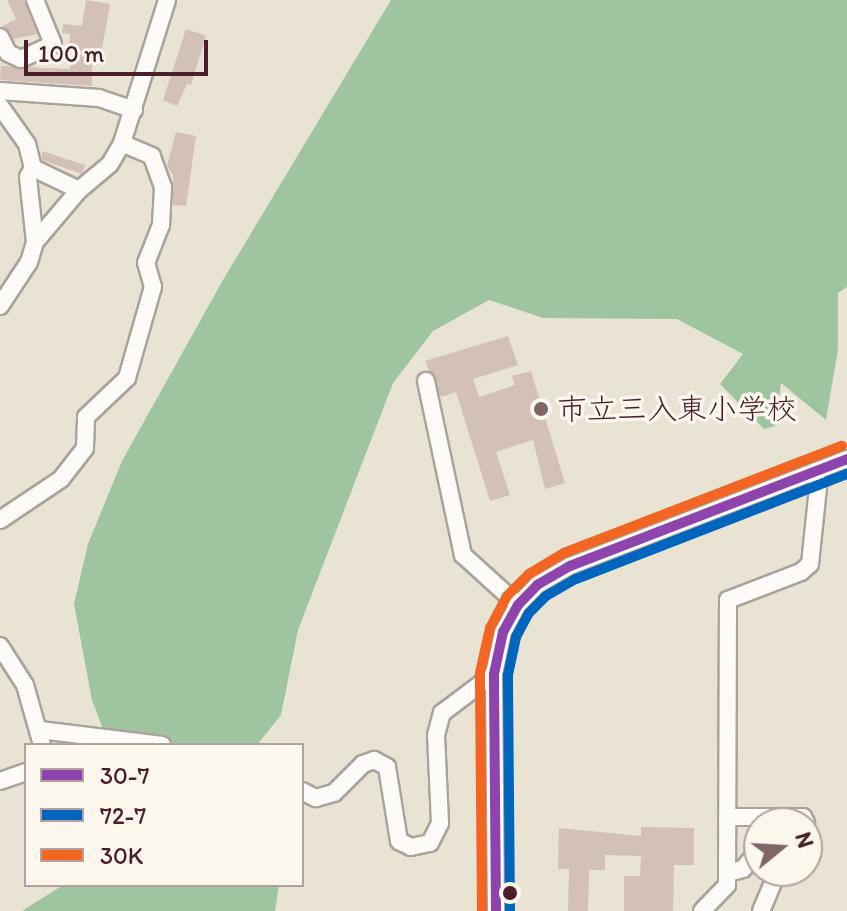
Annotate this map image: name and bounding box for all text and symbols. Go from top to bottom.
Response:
scale bar [28,24,212,74]
text: 100 m [38,39,104,68]
place label: 市立三入東小学校 [557,391,797,427]
marker: 市立三入東小学校 [532,400,550,418]
legend [24,743,304,887]
text: 30-7 [100,761,149,790]
text: 72-7 [100,801,146,830]
north arrow [743,807,823,887]
text: N [789,829,820,851]
text: 30K [100,841,143,870]
unlabelled marker [502,885,518,901]

